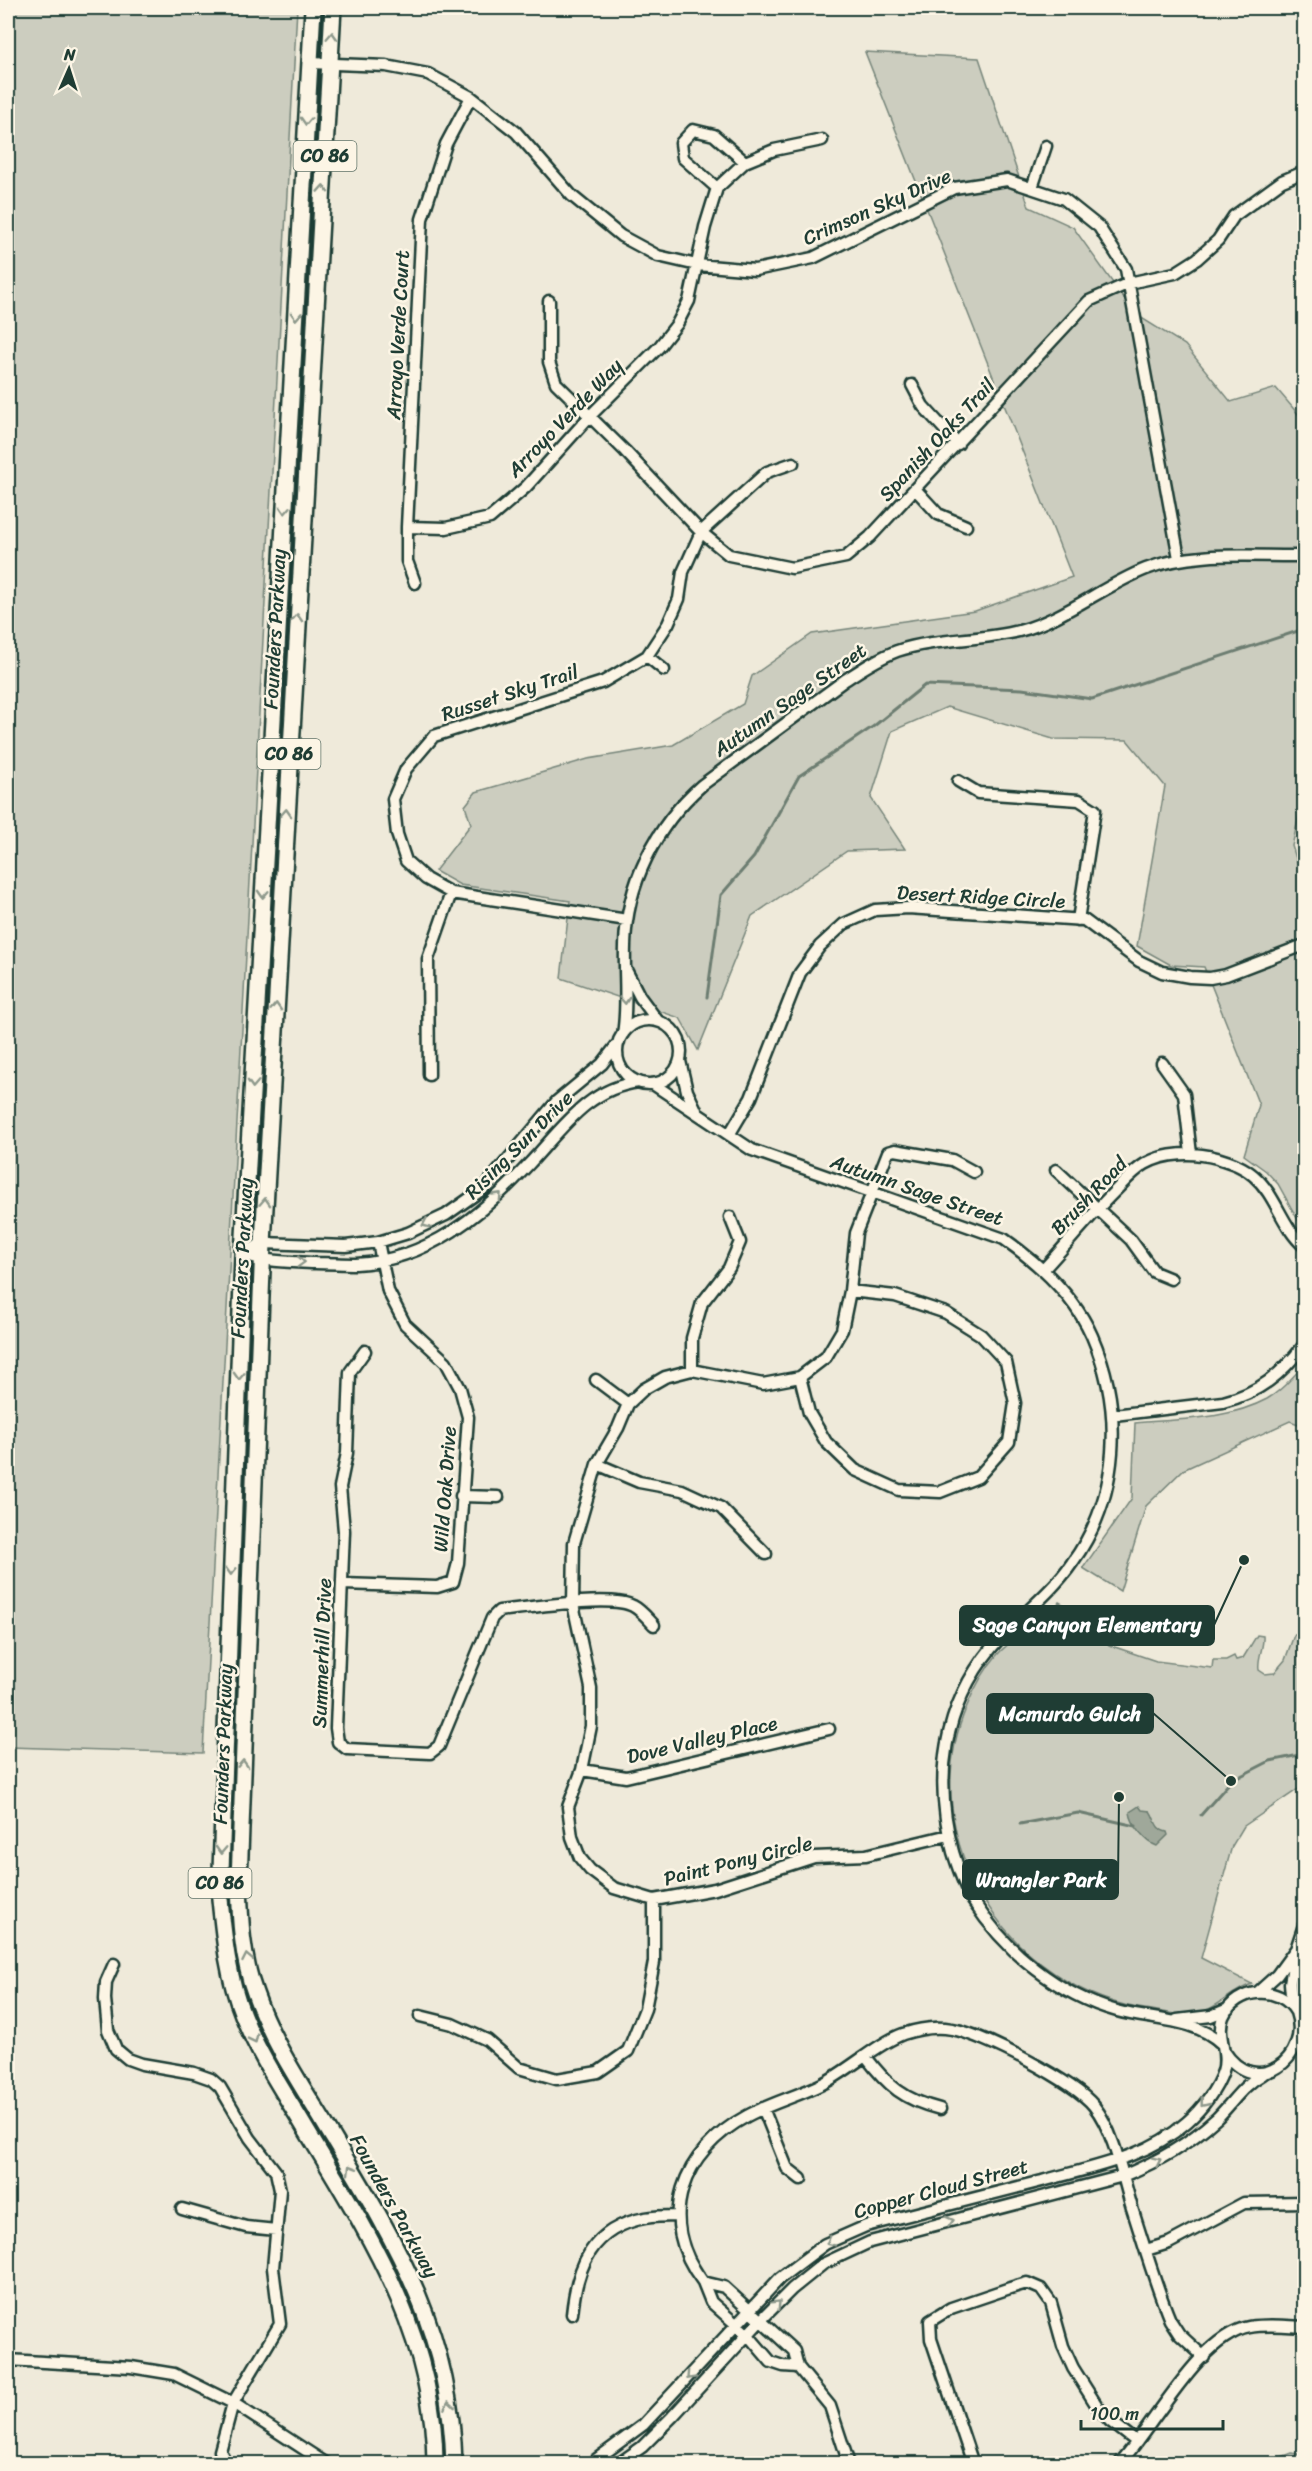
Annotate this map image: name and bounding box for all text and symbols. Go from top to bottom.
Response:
one-way arrow [325,31,338,40]
north arrow [39,39,99,99]
text: N [62,40,77,69]
one-way arrow [300,116,313,125]
road number: CO 86 [294,141,356,171]
street label: Crimson Sky Drive [797,159,957,255]
one-way arrow [316,184,329,193]
street label: Arroyo Verde Court [376,249,420,422]
one-way arrow [289,311,302,320]
street label: Arroyo Verde Way [498,349,632,487]
street label: Spanish Oaks Trail [870,369,1005,510]
one-way arrow [278,506,291,515]
street label: Founders Parkway [253,547,297,710]
one-way arrow [290,613,303,622]
street label: Autumn Sage Street [705,634,874,767]
street label: Russet Sky Trail [437,654,584,732]
road number: CO 86 [258,739,320,769]
one-way arrow [280,808,293,817]
street label: Desert Ridge Circle [896,875,1066,919]
one-way arrow [257,889,270,898]
one-way arrow [618,996,631,1005]
one-way arrow [269,1003,282,1012]
one-way arrow [246,1080,259,1089]
street label: Rising Sun Drive [456,1082,582,1208]
street label: Autumn Sage Street [825,1144,1009,1236]
street label: Brush Road [1042,1147,1137,1244]
street label: Founders Parkway [220,1176,264,1339]
one-way arrow [491,1192,502,1203]
one-way arrow [258,1198,271,1207]
one-way arrow [422,1217,433,1229]
one-way arrow [296,1256,305,1268]
one-way arrow [232,1371,245,1380]
street label: Wild Oak Drive [423,1425,467,1553]
one-way arrow [225,1566,237,1575]
street label: Summerhill Drive [302,1577,342,1729]
callout: Sage Canyon Elementary [960,1606,1214,1645]
text: Sage Canyon Elementary [972,1606,1203,1644]
street label: Founders Parkway [203,1663,243,1825]
callout: Mcmurdo Gulch [987,1694,1153,1733]
text: Mcmurdo Gulch [998,1695,1141,1733]
street label: Dove Valley Place [623,1706,781,1774]
one-way arrow [237,1759,249,1768]
street label: Paint Pony Circle [660,1826,816,1896]
one-way arrow [215,1845,227,1854]
callout: Wrangler Park [963,1860,1118,1899]
text: Wrangler Park [975,1861,1107,1899]
road number: CO 86 [188,1868,252,1898]
one-way arrow [241,1953,254,1963]
one-way arrow [247,2033,258,2044]
one-way arrow [1200,2096,1211,2107]
street label: Founders Parkway [340,2127,449,2285]
street label: Copper Cloud Street [850,2149,1032,2229]
one-way arrow [1151,2157,1161,2168]
one-way arrow [347,2165,359,2175]
one-way arrow [944,2216,955,2228]
one-way arrow [825,2235,836,2246]
one-way arrow [770,2300,781,2311]
one-way arrow [686,2369,697,2380]
scale bar [1081,2393,1224,2431]
text: 100 m [1090,2398,1139,2430]
one-way arrow [443,2401,456,2411]

